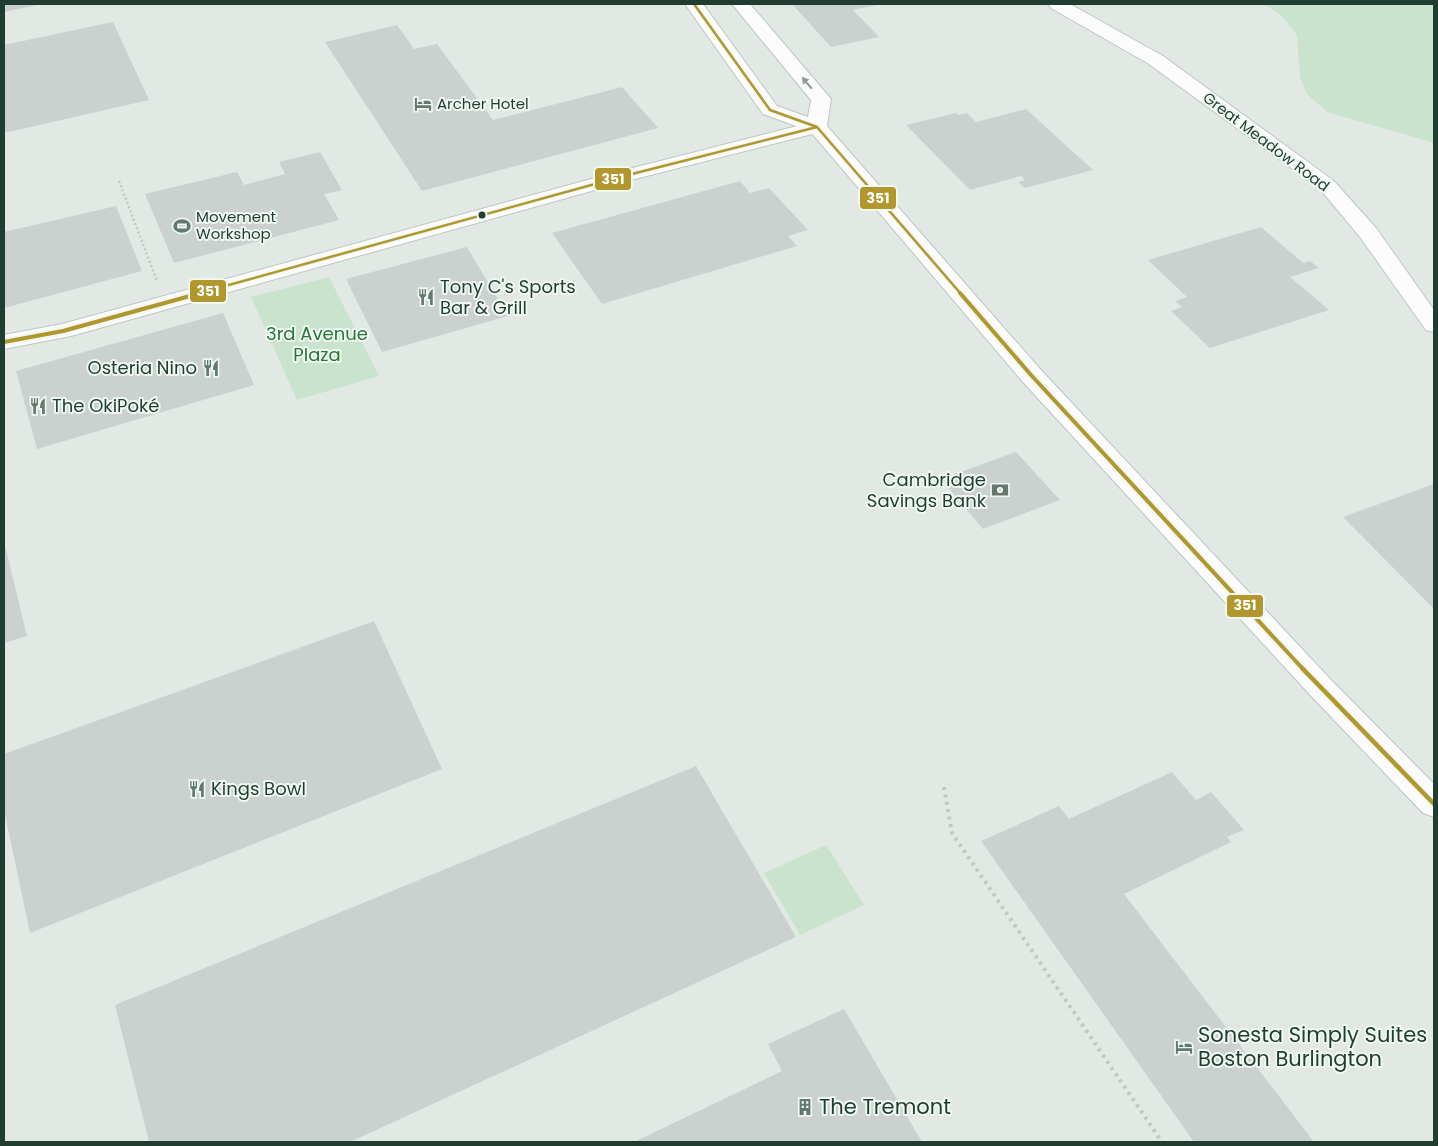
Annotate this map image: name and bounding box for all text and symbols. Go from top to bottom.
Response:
one-way arrow [802,77,813,90]
street label: Great Meadow Road [1199,87,1334,196]
place label: Archer Hotel [437,93,529,114]
hotel icon: Archer Hotel [413,94,433,114]
line badge: 351 [594,167,632,191]
text: 351 [602,169,624,189]
line badge: 351 [859,186,897,210]
text: 351 [867,188,889,208]
place label: Movement Workshop [196,206,276,244]
unlabelled marker [477,210,487,220]
sports icon: Movement Workshop [172,216,192,236]
place label: Tony C's Sports Bar & Grill [440,274,576,320]
line badge: 351 [189,279,227,303]
text: 351 [197,281,219,301]
restaurant icon: Tony C's Sports Bar & Grill [416,287,436,307]
park label: 3rd Avenue Plaza [266,321,368,367]
place label: Osteria Nino [88,355,197,380]
restaurant icon: Osteria Nino [201,358,221,378]
place label: The OkiPoké [52,393,159,418]
restaurant icon: The OkiPoké [28,396,48,416]
place label: Cambridge Savings Bank [867,467,987,513]
bank icon: Cambridge Savings Bank [990,480,1010,500]
line badge: 351 [1226,594,1264,618]
text: 351 [1234,595,1256,615]
place label: Kings Bowl [211,776,306,801]
restaurant icon: Kings Bowl [187,779,207,799]
place label: Sonesta Simply Suites Boston Burlington [1198,1020,1427,1073]
hotel icon: Sonesta Simply Suites Boston Burlington [1174,1037,1194,1057]
place label: The Tremont [819,1092,951,1121]
building icon: The Tremont [795,1097,815,1117]

